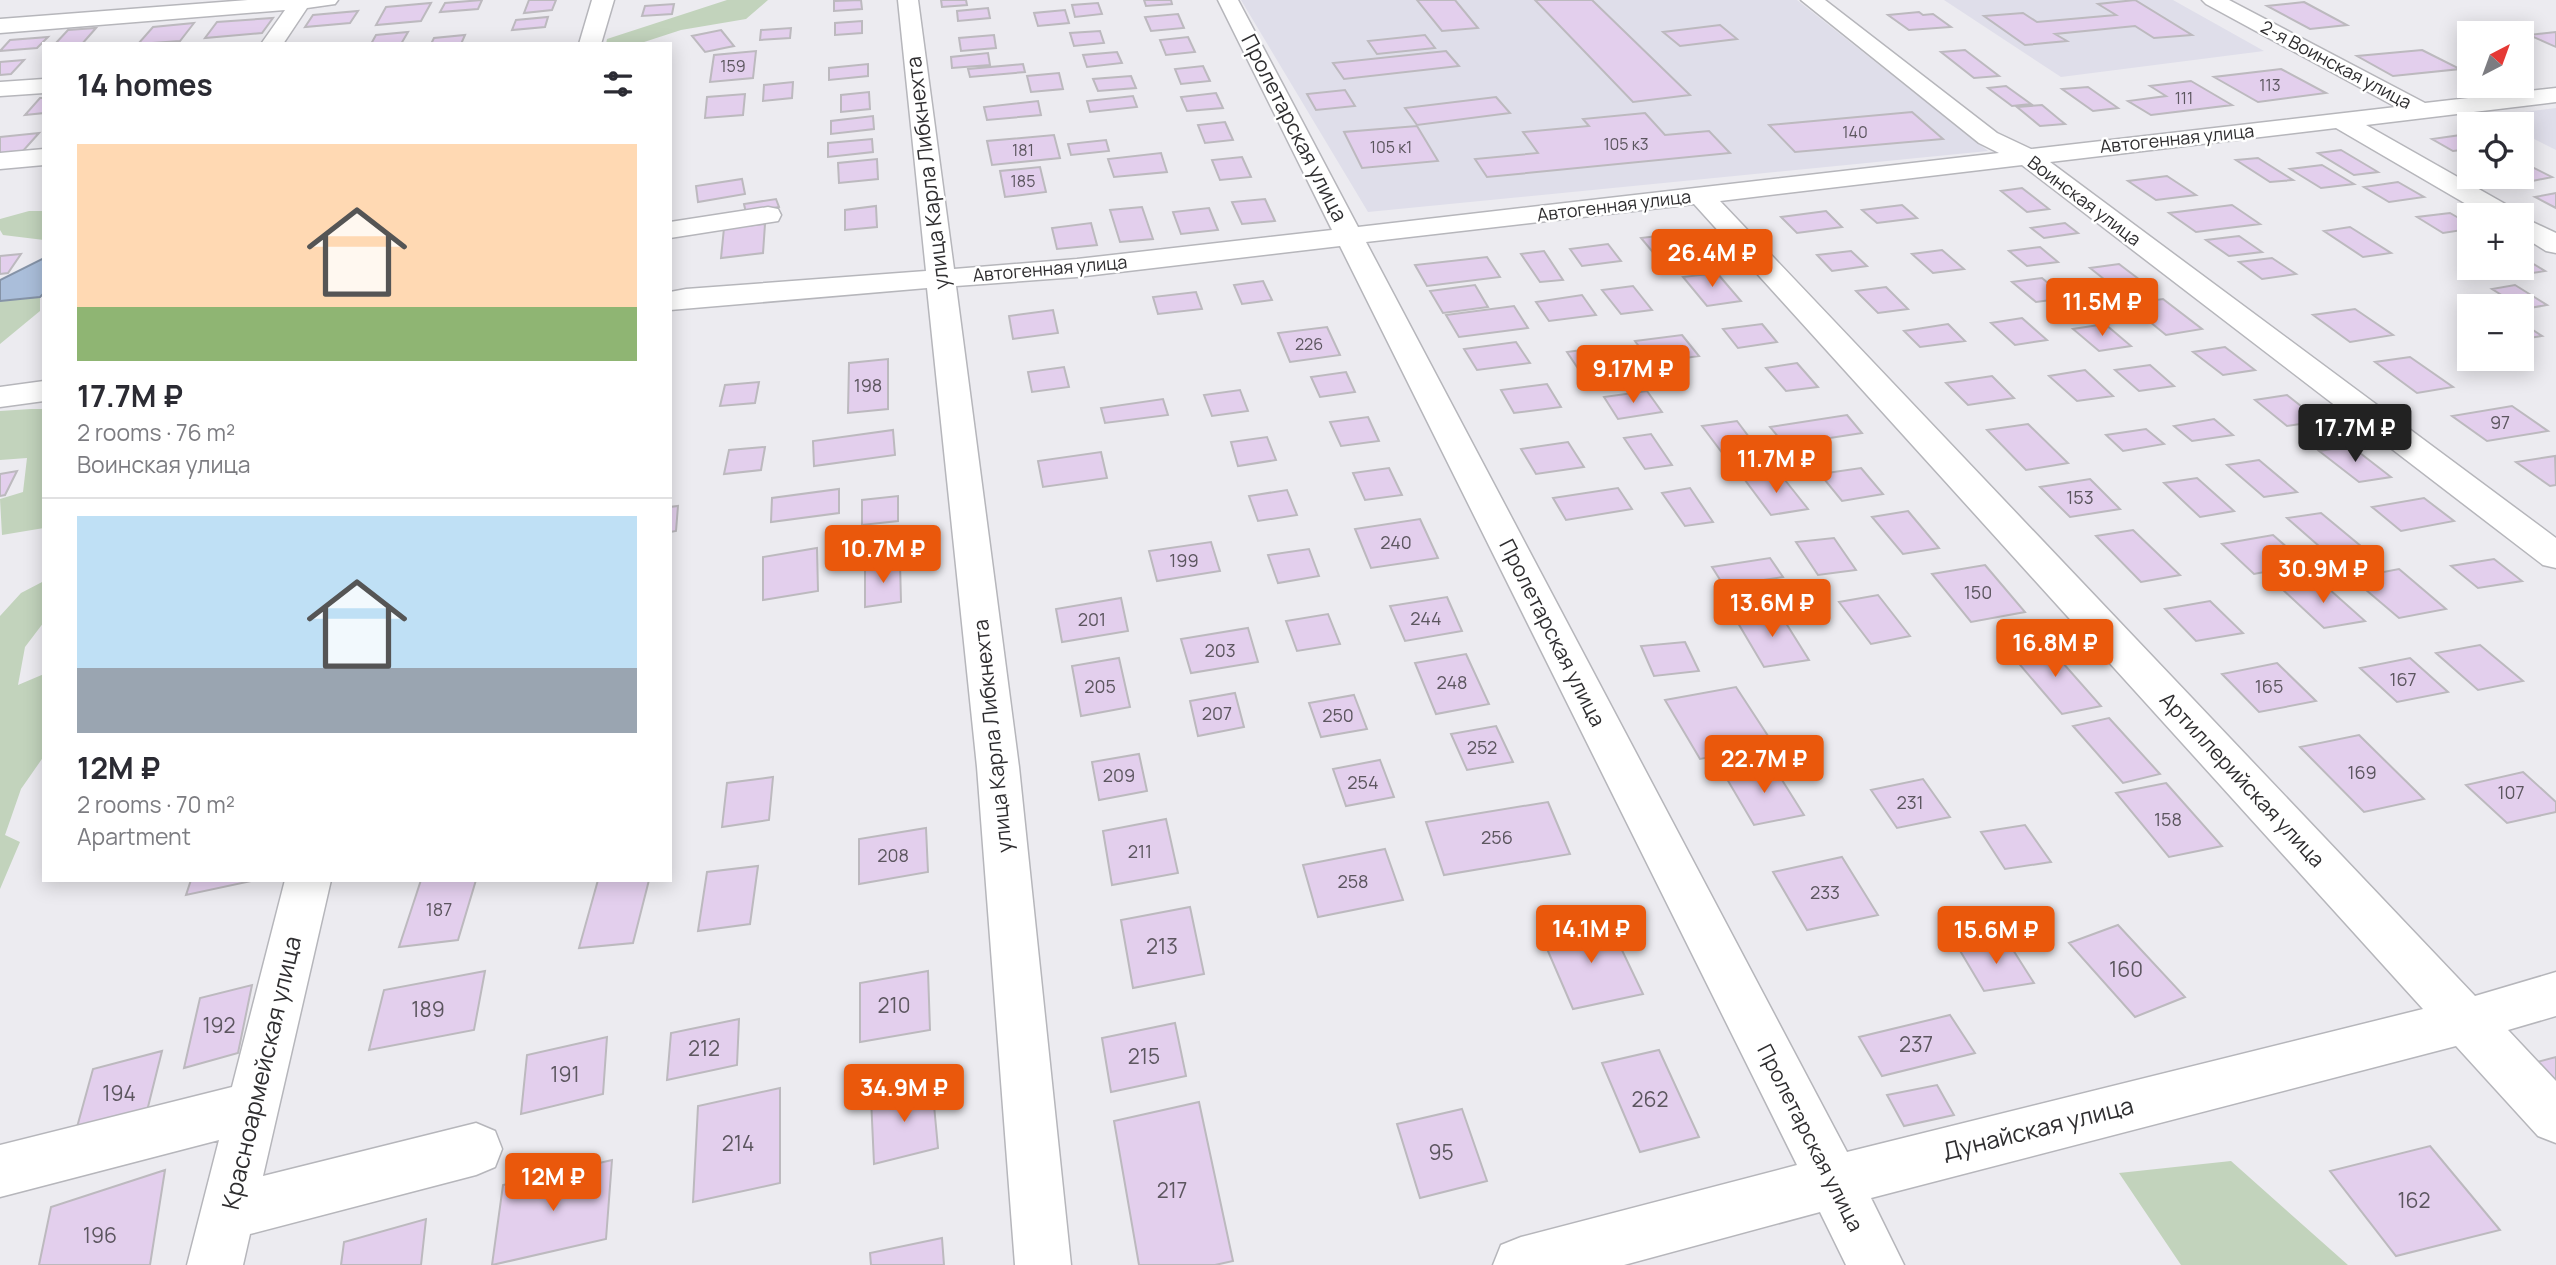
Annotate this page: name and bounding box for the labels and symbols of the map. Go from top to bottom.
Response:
street label: 2-я Воинская улица [2257,14,2416,114]
north arrow [2457,21,2534,98]
street label: Пролетарская улица [1235,29,1354,226]
house number: 159 [720,55,746,77]
street label: улица Карла Либкнехта [899,55,955,291]
house number: 113 [2259,74,2281,96]
house number: 111 [2175,87,2193,109]
street label: Автогенная улица [2098,118,2255,158]
house number: 140 [1842,121,1868,143]
house number: 105 к3 [1603,133,1649,155]
house number: 105 к1 [1370,136,1412,158]
house number: 181 [1012,139,1034,161]
street label: Воинская улица [2023,150,2146,251]
house number: 185 [1011,170,1035,192]
street label: Автогенная улица [1535,184,1692,226]
pin: 26.4M ₽ [1647,230,1777,289]
street label: Автогенная улица [972,249,1128,287]
pin: 11.5M ₽ [2037,278,2167,338]
house number: 226 [1295,333,1323,355]
pin: 9.17M ₽ [1568,346,1698,405]
house number: 198 [854,373,882,397]
pin: 17.7M ₽ [2290,405,2420,464]
house number: 97 [2490,410,2510,434]
pin: 11.7M ₽ [1711,435,1841,495]
house number: 153 [2066,485,2094,509]
pin: 10.7M ₽ [818,526,948,585]
house number: 240 [1380,530,1412,554]
street label: Пролетарская улица [1493,534,1612,731]
pin: 30.9M ₽ [2258,546,2388,605]
house number: 199 [1169,548,1199,572]
pin: 13.6M ₽ [1707,580,1837,639]
house number: 150 [1964,580,1992,604]
house number: 244 [1410,606,1442,630]
house number: 201 [1078,607,1106,631]
street label: улица Карла Либкнехта [966,618,1018,854]
pin: 16.8M ₽ [1990,620,2120,679]
house number: 203 [1204,638,1236,662]
house number: 167 [2389,667,2417,691]
house number: 248 [1437,670,1467,694]
house number: 205 [1084,674,1116,698]
house number: 165 [2255,674,2283,698]
street label: Артиллерийская улица [2154,686,2331,873]
house number: 207 [1202,701,1232,725]
house number: 250 [1322,703,1354,727]
house number: 252 [1467,735,1497,759]
pin: 22.7M ₽ [1699,736,1829,795]
house number: 169 [2347,760,2377,784]
house number: 209 [1103,763,1135,787]
house number: 254 [1347,770,1379,794]
house number: 107 [2497,780,2525,804]
house number: 231 [1896,790,1924,814]
house number: 158 [2154,807,2182,831]
house number: 256 [1481,825,1513,849]
house number: 211 [1128,839,1152,863]
house number: 208 [877,843,909,867]
house number: 258 [1337,869,1369,893]
house number: 233 [1810,880,1840,904]
house number: 187 [426,897,452,921]
pin: 14.1M ₽ [1526,906,1656,965]
pin: 15.6M ₽ [1931,906,2061,966]
house number: 213 [1146,932,1178,960]
street label: Красноармейская улица [213,933,308,1213]
house number: 160 [2109,955,2143,983]
house number: 210 [878,991,910,1019]
house number: 189 [411,995,445,1023]
house number: 192 [202,1011,236,1039]
house number: 237 [1899,1030,1933,1058]
house number: 212 [688,1034,720,1062]
street label: Пролетарская улица [1751,1039,1870,1236]
house number: 215 [1128,1042,1160,1070]
house number: 191 [550,1060,580,1088]
pin: 34.9M ₽ [839,1064,969,1124]
house number: 194 [102,1079,136,1107]
house number: 262 [1632,1085,1668,1113]
street label: Дунайская улица [1939,1088,2137,1167]
house number: 214 [722,1129,754,1157]
house number: 95 [1428,1138,1454,1166]
pin: 12M ₽ [504,1154,602,1213]
house number: 217 [1157,1176,1187,1204]
house number: 162 [2397,1186,2431,1214]
house number: 196 [83,1221,117,1249]

